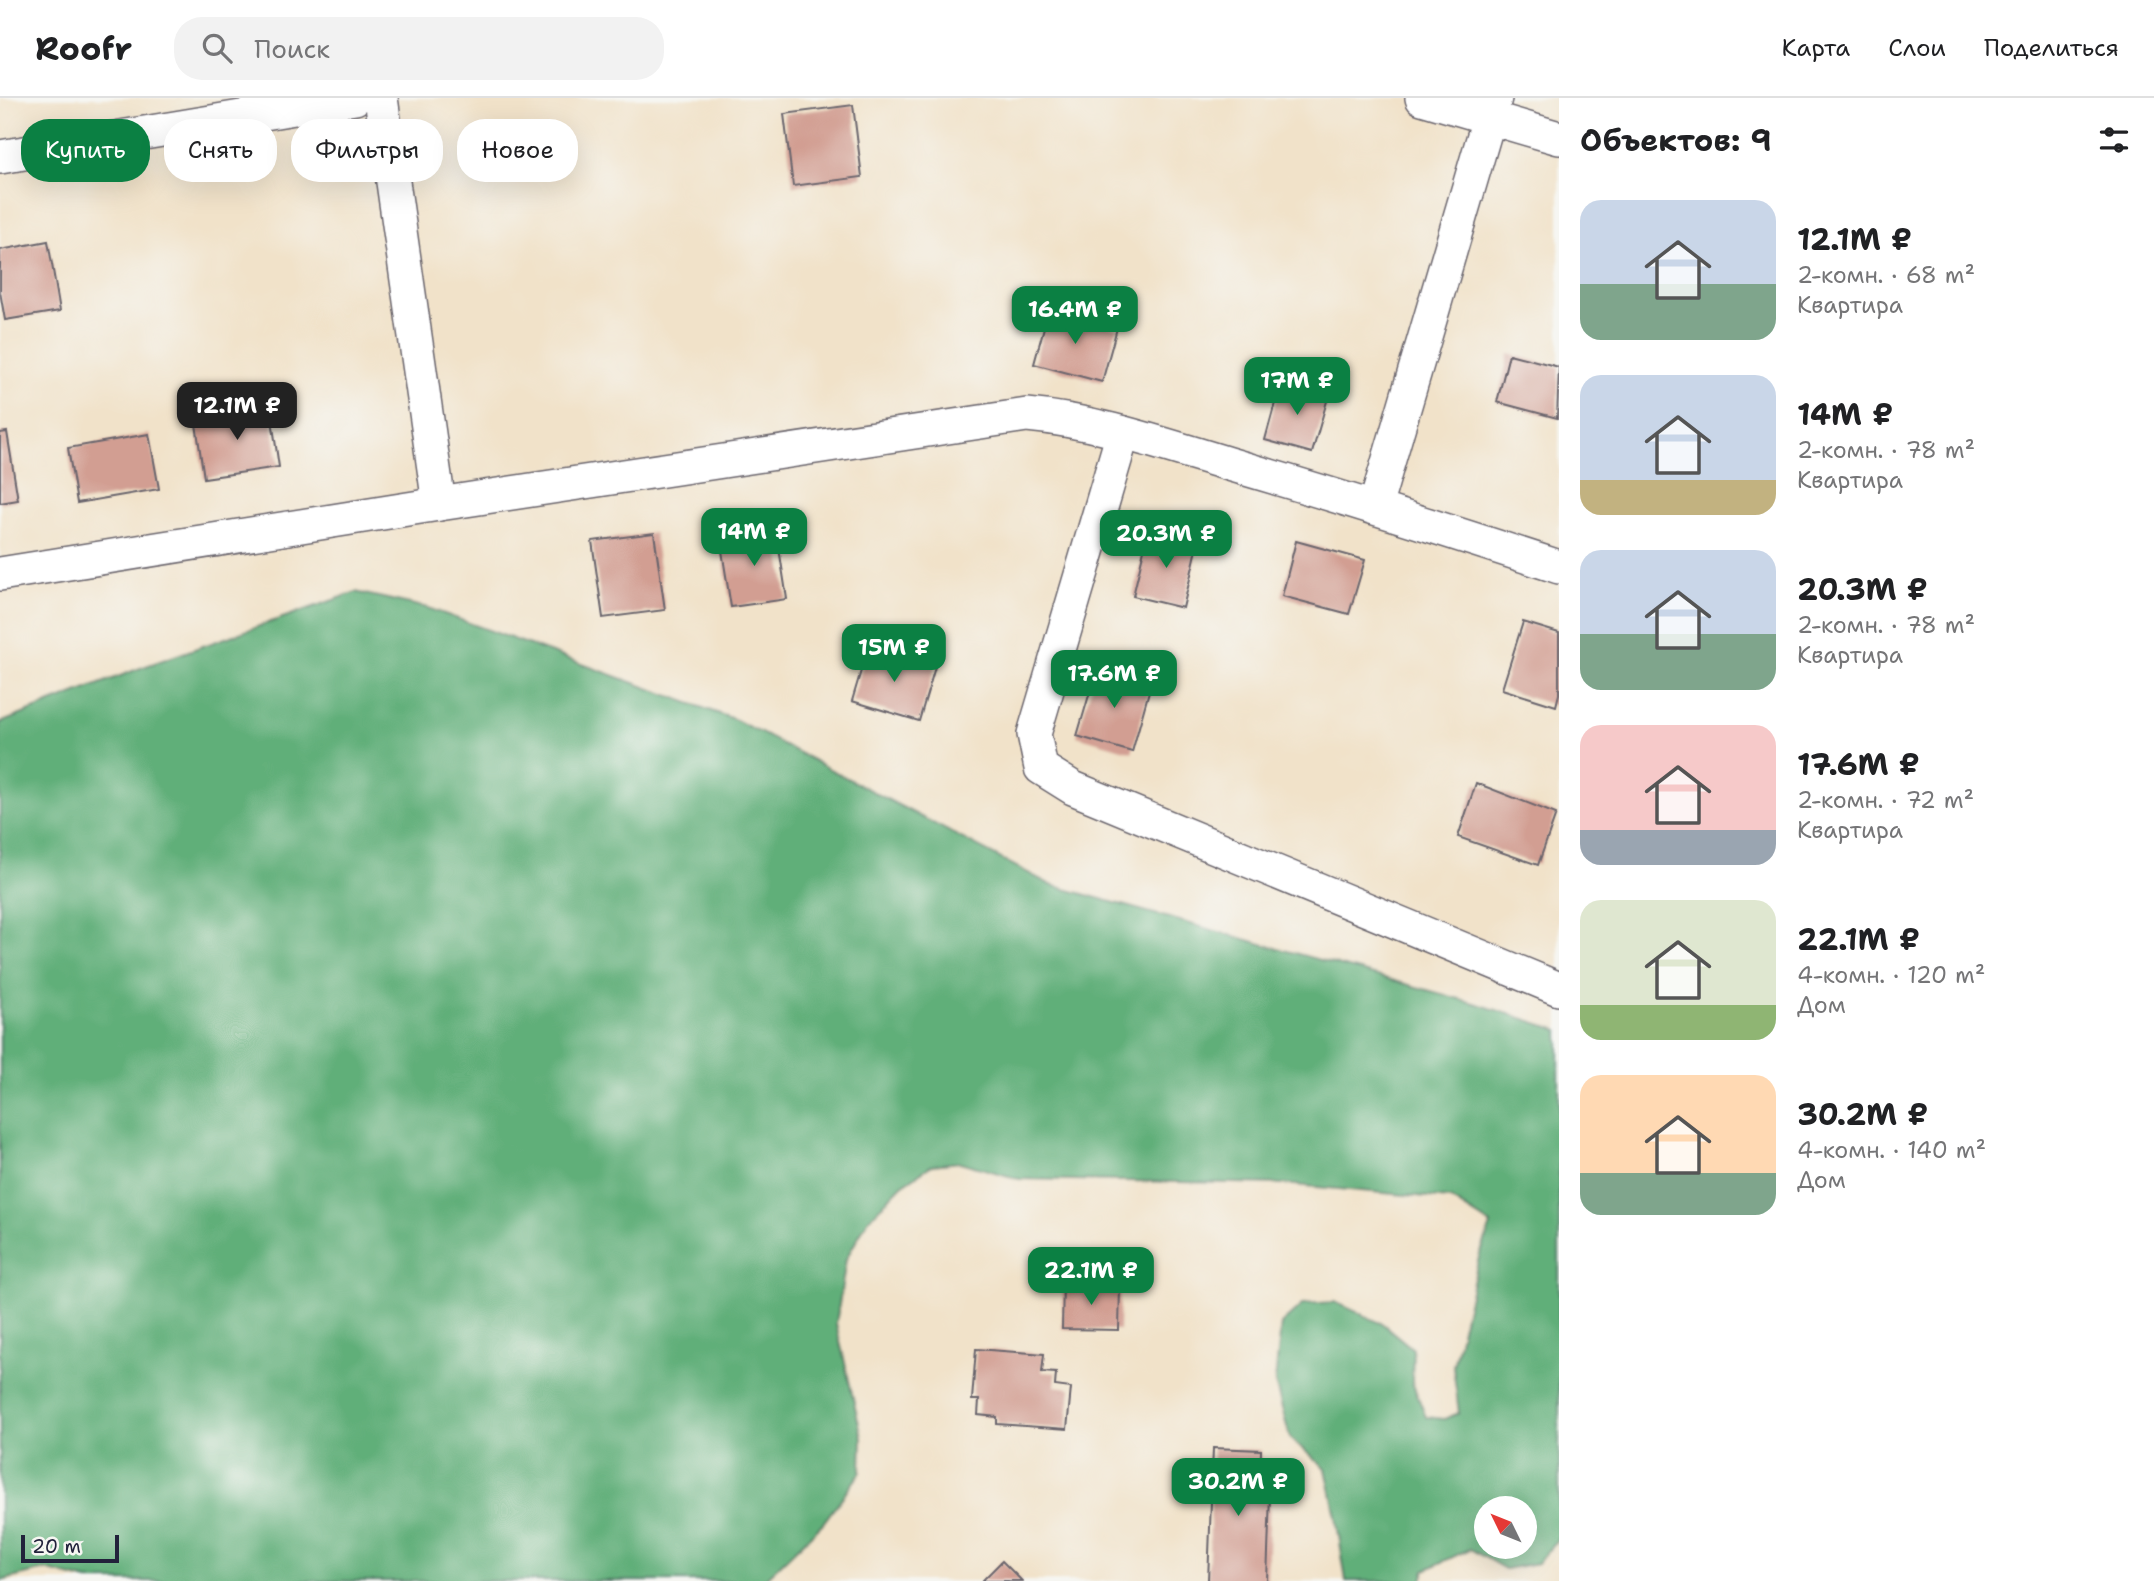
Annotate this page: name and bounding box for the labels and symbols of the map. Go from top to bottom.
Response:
pin: 16.4M ₽ [1010,286,1140,346]
pin: 17M ₽ [1248,358,1346,417]
pin: 12.1M ₽ [172,382,302,442]
pin: 14M ₽ [705,508,803,568]
pin: 20.3M ₽ [1101,510,1231,570]
pin: 15M ₽ [845,624,943,684]
pin: 17.6M ₽ [1049,650,1179,710]
pin: 22.1M ₽ [1026,1248,1156,1307]
pin: 30.2M ₽ [1173,1458,1303,1518]
north arrow [1474,1496,1536,1559]
scale bar [21,1532,119,1564]

